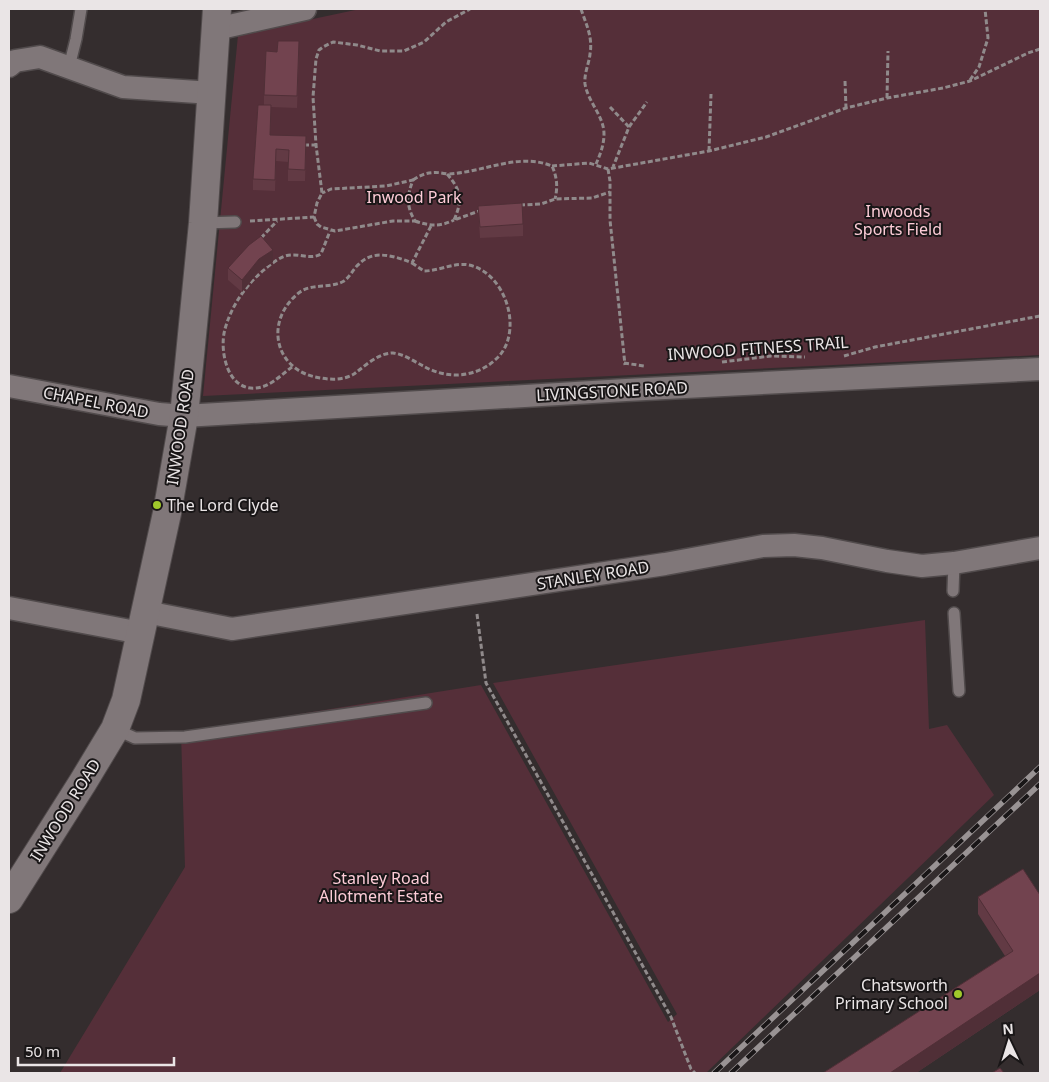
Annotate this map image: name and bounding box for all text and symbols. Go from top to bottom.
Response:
park label: Inwood Park [366,186,462,208]
park label: Inwoods Sports Field [854,200,942,240]
street label: INWOOD FITNESS TRAIL [667,331,849,365]
street label: INWOOD ROAD [161,367,199,487]
street label: LIVINGSTONE ROAD [536,376,688,406]
street label: CHAPEL ROAD [41,381,151,423]
place label: The Lord Clyde [167,494,279,516]
marker: The Lord Clyde [151,499,163,511]
street label: STANLEY ROAD [535,555,651,595]
street label: INWOOD ROAD [25,754,105,866]
park label: Stanley Road Allotment Estate [319,867,443,907]
place label: Chatsworth Primary School [835,974,948,1014]
marker: Chatsworth Primary School [952,988,964,1000]
north arrow [984,1017,1034,1067]
text: N [1002,1019,1014,1038]
scale bar [18,1034,174,1066]
text: 50 m [25,1041,60,1061]

